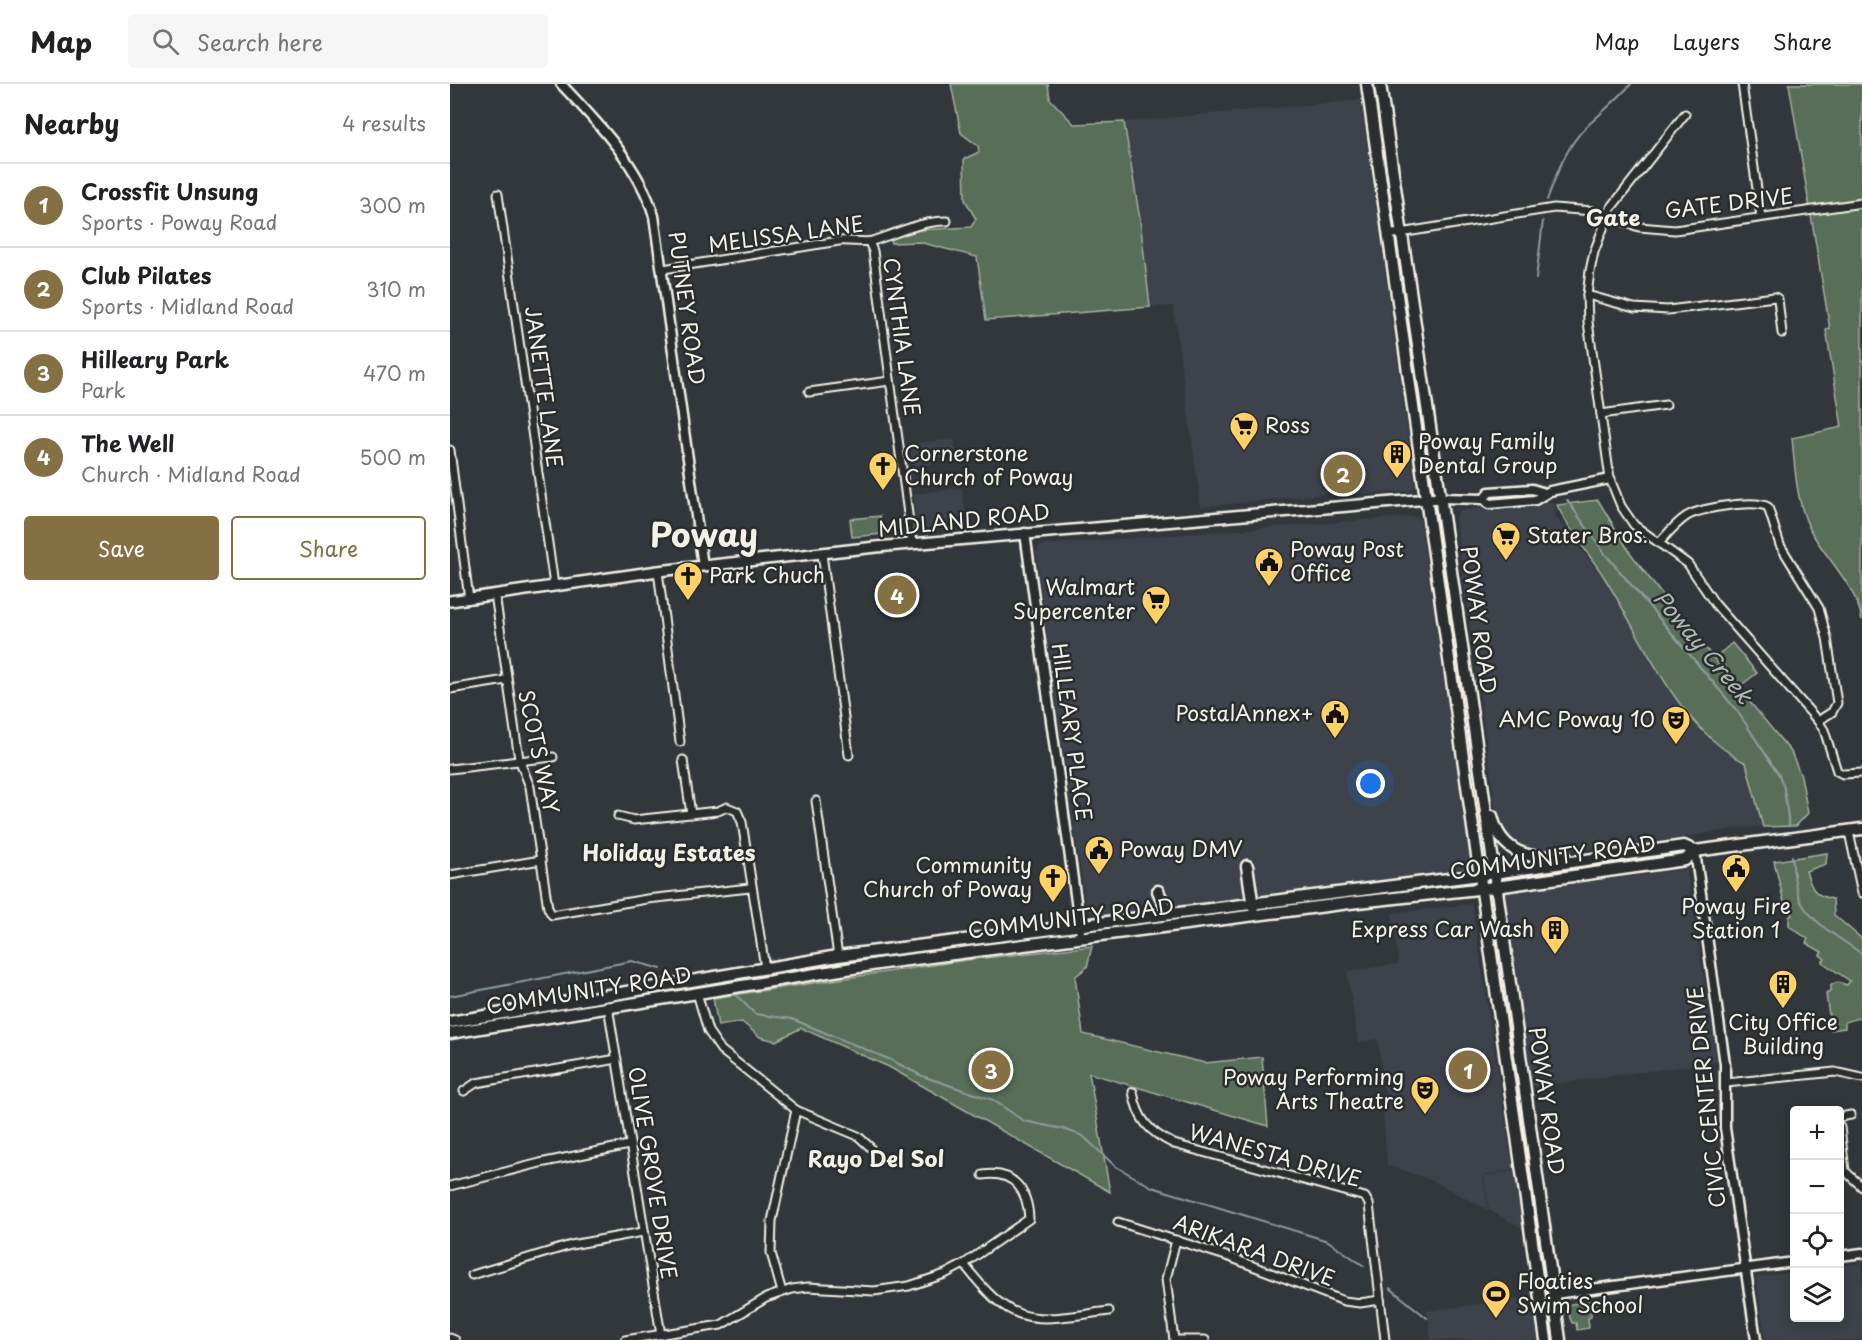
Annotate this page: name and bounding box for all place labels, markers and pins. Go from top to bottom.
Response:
place label: Ross [1265,408,1310,440]
supermarket icon: Ross [1228,410,1260,452]
place label: Poway Family Dental Group [1418,424,1558,480]
place label: Cornerstone Church of Poway [904,436,1073,492]
building icon: Poway Family Dental Group [1381,438,1413,480]
church icon: Cornerstone Church of Poway [867,450,899,492]
pin: 2 [1324,452,1362,496]
place label: Stater Bros. [1527,518,1648,550]
supermarket icon: Stater Bros. [1490,520,1522,562]
place label: Poway Post Office [1290,532,1404,588]
public building icon: Poway Post Office [1253,546,1285,588]
place label: Park Chuch [709,558,825,590]
church icon: Park Chuch [672,560,704,602]
place label: Walmart Supercenter [1013,570,1135,626]
pin: 4 [878,572,916,618]
supermarket icon: Walmart Supercenter [1140,584,1172,626]
place label: PostalAnnex+ [1176,696,1314,728]
public building icon: PostalAnnex+ [1319,698,1351,740]
place label: AMC Poway 10 [1499,702,1655,734]
theatre icon: AMC Poway 10 [1660,704,1692,746]
place label: Poway DMV [1120,832,1243,864]
public building icon: Poway DMV [1083,834,1115,876]
place label: Community Church of Poway [863,848,1032,904]
public building icon: Poway Fire Station 1 [1720,852,1752,894]
church icon: Community Church of Poway [1037,862,1069,904]
place label: Poway Fire Station 1 [1681,889,1791,945]
place label: Express Car Wash [1351,912,1534,944]
building icon: Express Car Wash [1539,914,1571,956]
building icon: City Office Building [1767,968,1799,1010]
place label: City Office Building [1728,1005,1838,1061]
pin: 3 [972,1048,1010,1092]
pin: 1 [1448,1048,1488,1092]
place label: Poway Performing Arts Theatre [1223,1060,1404,1116]
theatre icon: Poway Performing Arts Theatre [1409,1074,1441,1116]
place label: Floaties Swim School [1517,1264,1643,1320]
sports icon: Floaties Swim School [1480,1278,1512,1320]

